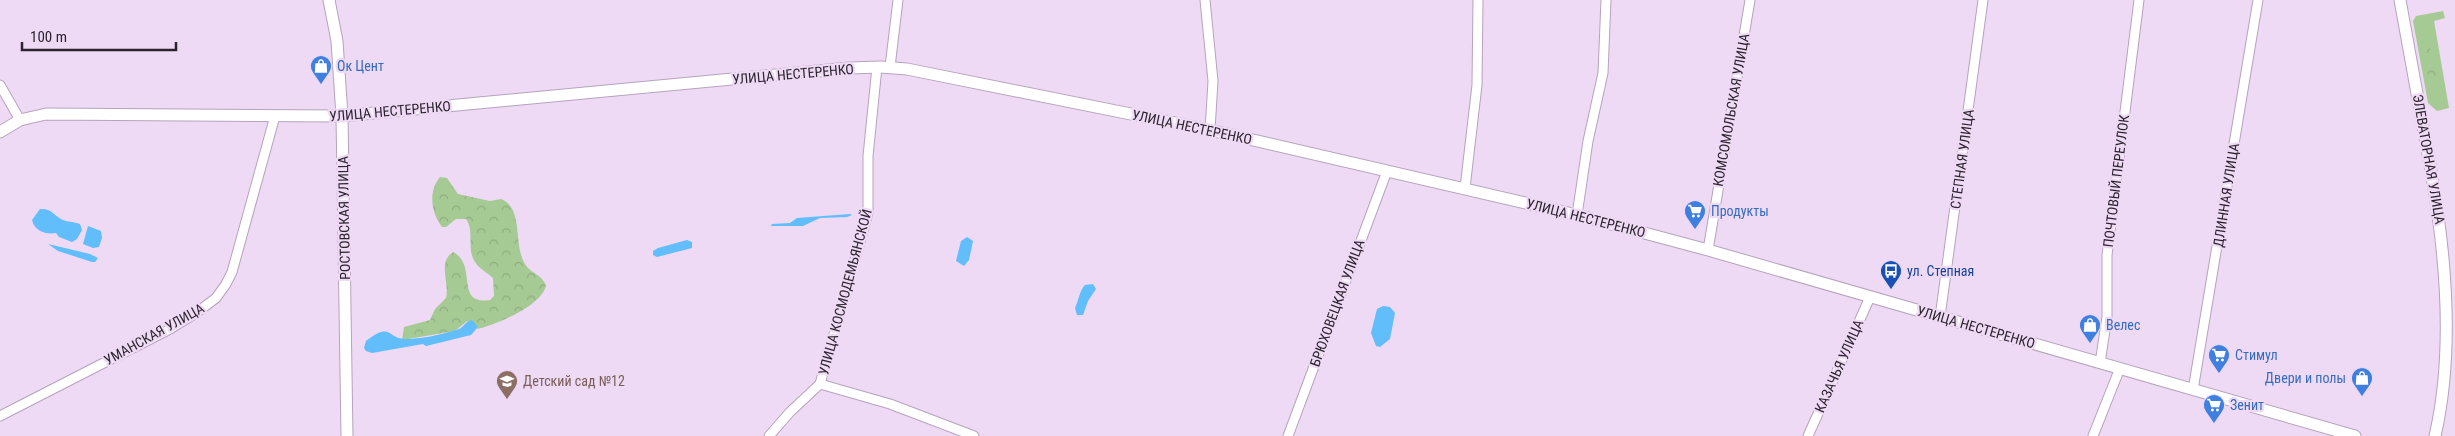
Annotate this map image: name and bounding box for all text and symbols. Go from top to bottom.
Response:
scale bar [22,20,176,52]
text: 100 m [30,28,67,46]
street label: КОМСОМОЛЬСКАЯ УЛИЦА [1710,32,1752,188]
shop icon: Ок Цент [309,54,333,85]
place label: Ок Цент [337,58,384,74]
street label: УЛИЦА НЕСТЕРЕНКО [732,61,854,87]
street label: ЭЛЕВАТОРНАЯ УЛИЦА [2410,93,2448,225]
street label: УЛИЦА НЕСТЕРЕНКО [329,98,451,124]
street label: УЛИЦА НЕСТЕРЕНКО [1131,106,1253,148]
street label: СТЕПНАЯ УЛИЦА [1947,108,1977,210]
street label: ПОЧТОВЫЙ ПЕРЕУЛОК [2100,114,2132,248]
street label: ДЛИННАЯ УЛИЦА [2210,142,2242,248]
street label: РОСТОВСКАЯ УЛИЦА [335,156,353,280]
street label: УЛИЦА НЕСТЕРЕНКО [1525,195,1647,241]
supermarket icon: Продукты [1683,199,1707,230]
place label: Продукты [1711,203,1769,219]
street label: УЛИЦА КОСМОДЕМЬЯНСКОЙ [815,207,875,377]
street label: БРЮХОВЕЦКАЯ УЛИЦА [1307,237,1367,369]
bus stop icon: ул. Степная [1879,259,1903,290]
place label: ул. Степная [1907,263,1974,279]
street label: УМАНСКАЯ УЛИЦА [101,300,207,368]
street label: УЛИЦА НЕСТЕРЕНКО [1915,302,2037,352]
shop icon: Велес [2078,313,2102,344]
street label: КАЗАЧЬЯ УЛИЦА [1811,317,1867,415]
place label: Велес [2106,317,2140,333]
supermarket icon: Стимул [2207,343,2231,374]
place label: Стимул [2235,347,2278,363]
shop icon: Двери и полы [2350,366,2374,397]
school or university icon: Детский сад №12 [495,369,519,400]
place label: Двери и полы [2265,370,2346,386]
place label: Детский сад №12 [523,373,625,389]
supermarket icon: Зенит [2202,393,2226,424]
place label: Зенит [2230,397,2264,413]

